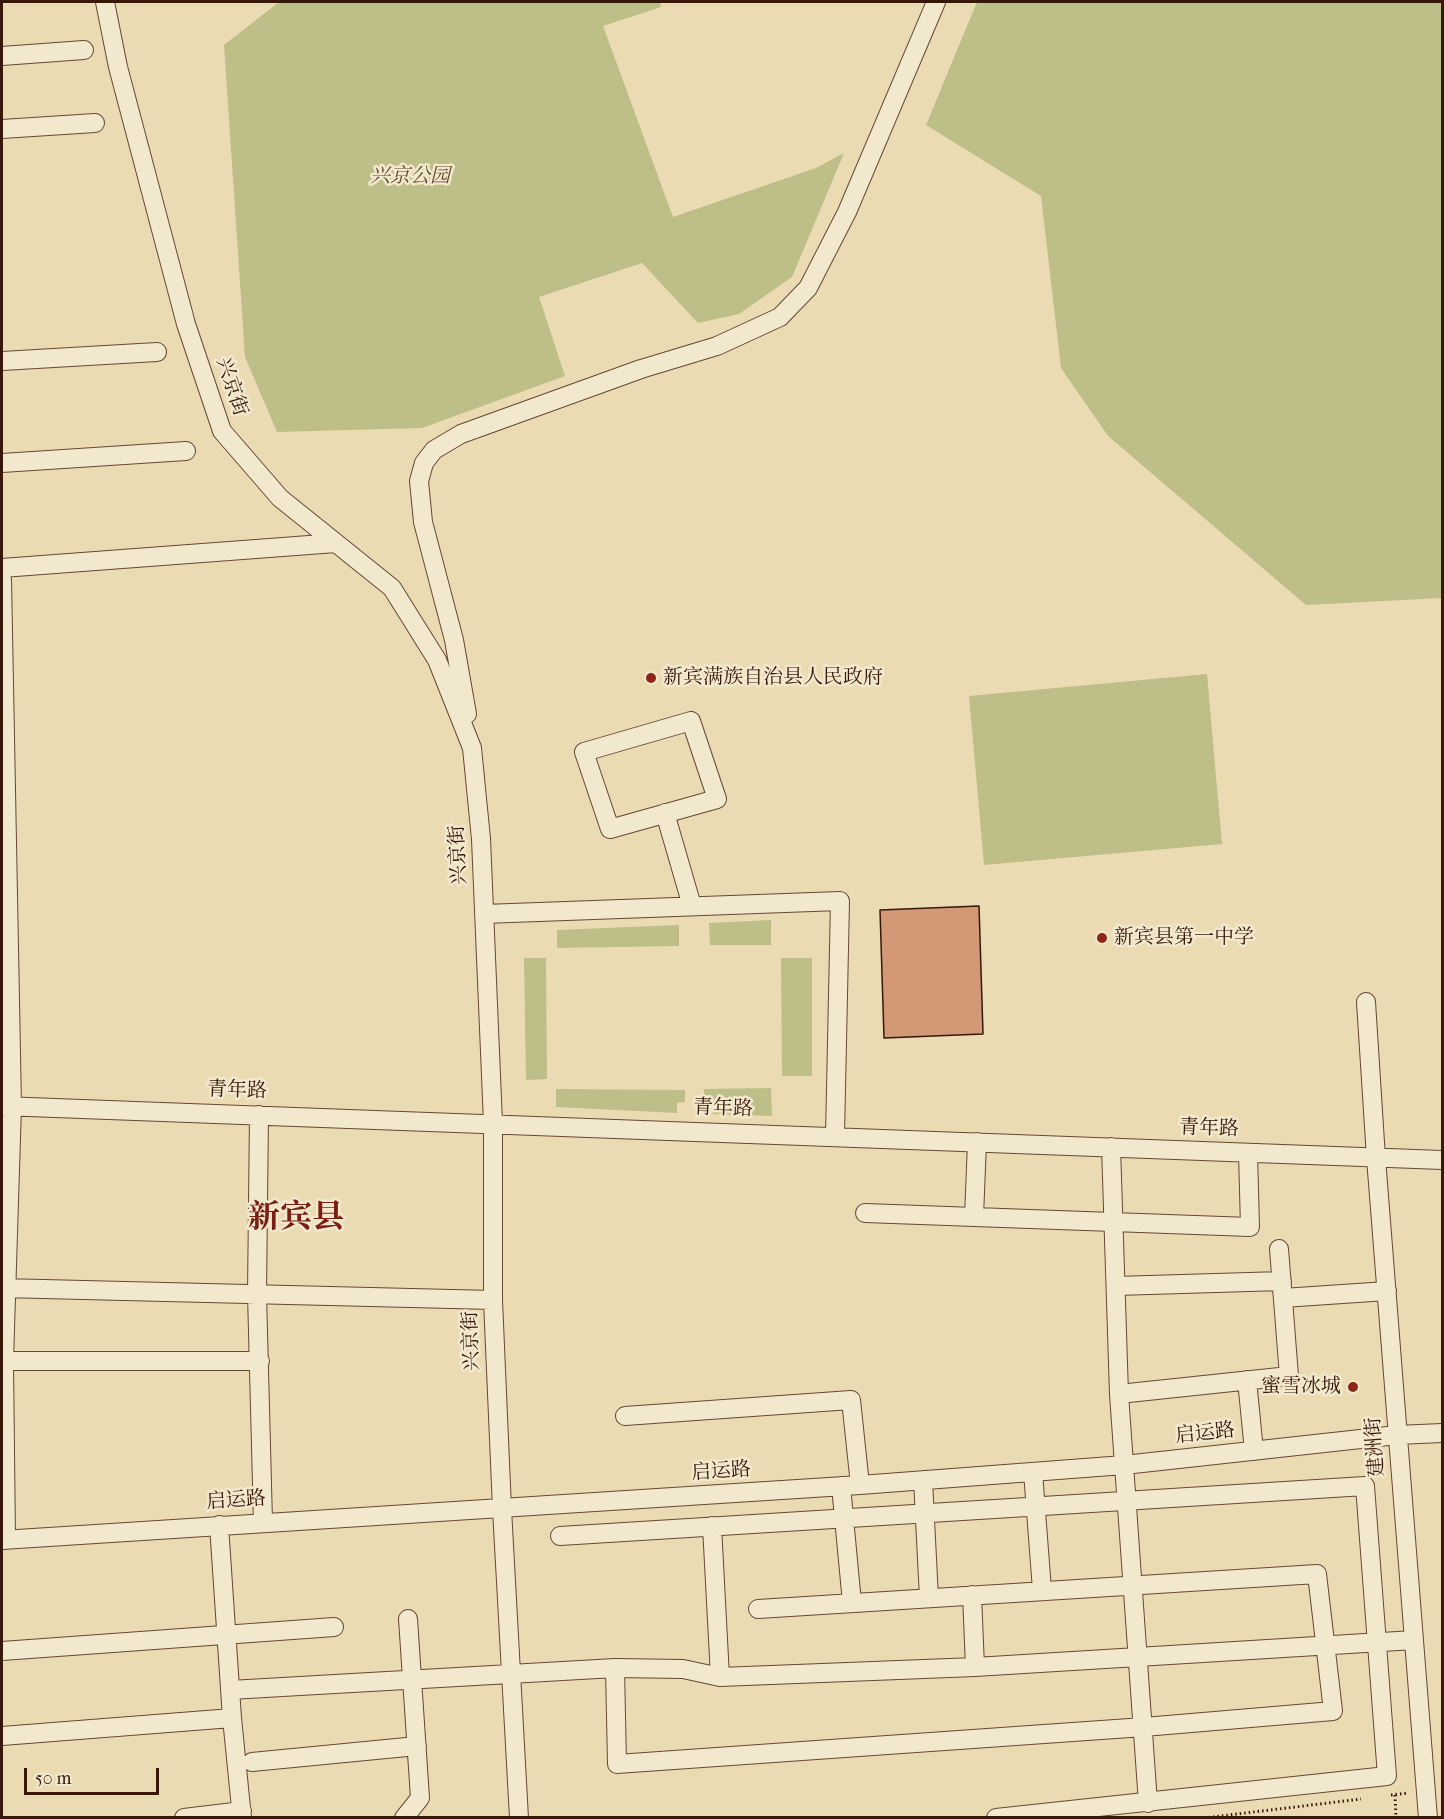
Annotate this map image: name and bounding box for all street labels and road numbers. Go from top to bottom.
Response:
street label: 兴京街 [210,355,252,419]
street label: 兴京街 [445,824,473,886]
street label: 青年路 [207,1078,267,1104]
street label: 青年路 [693,1096,753,1122]
street label: 青年路 [1179,1116,1239,1142]
street label: 兴京街 [459,1311,485,1371]
street label: 建洲街 [1362,1416,1390,1478]
street label: 启运路 [1174,1419,1236,1449]
street label: 启运路 [690,1458,752,1486]
street label: 启运路 [205,1487,267,1515]

